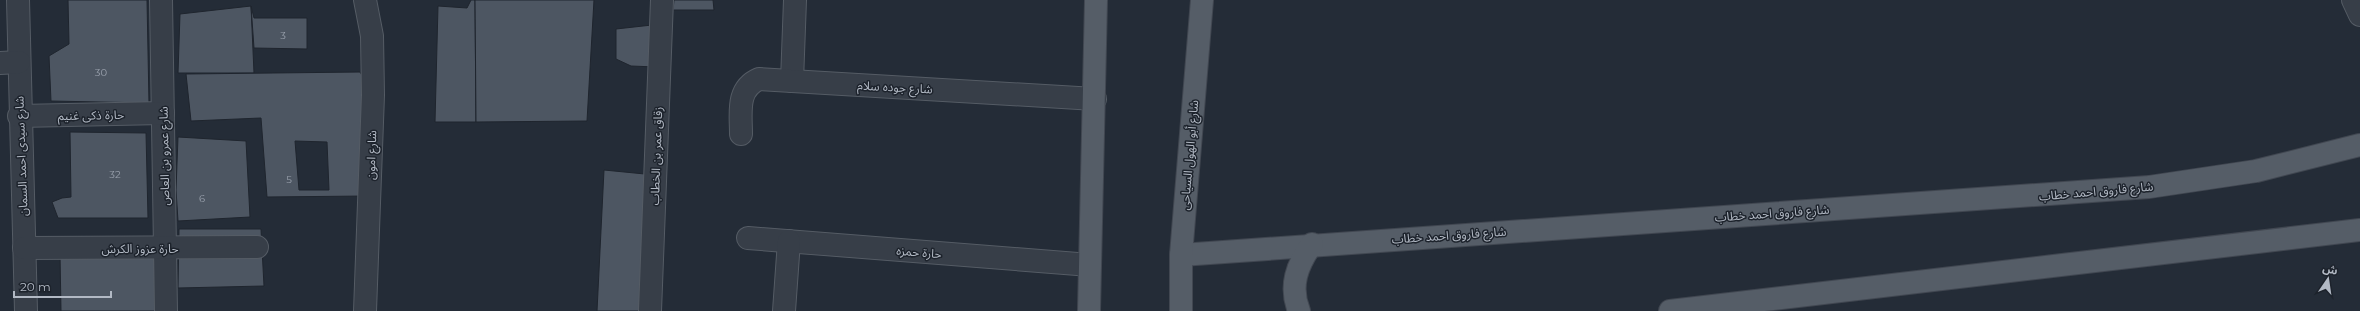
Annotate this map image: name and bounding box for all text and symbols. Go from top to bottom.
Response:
house number: 3 [280,29,286,42]
house number: 30 [95,66,108,79]
street label: شارع جوده سلام [857,78,933,98]
street label: شارع سيدى احمد السمان [11,96,33,216]
street label: شارع أبو الهول السياحى [1177,99,1203,211]
street label: شارع عمرو بن العاص [156,106,174,206]
street label: زقاق عمر بن الخطاب [647,106,665,206]
street label: حارة ذكى غنيم [58,107,124,125]
street label: شارع امون [363,130,381,180]
house number: 32 [109,168,121,181]
house number: 5 [286,173,292,186]
street label: شارع فاروق احمد خطاب [2038,179,2154,205]
house number: 6 [199,192,205,205]
street label: شارع فاروق احمد خطاب [1714,202,1830,226]
street label: شارع فاروق احمد خطاب [1391,224,1507,248]
street label: حارة عزوز الكرش [101,241,179,256]
street label: حارة حمزه [896,243,942,261]
north arrow [2308,259,2348,299]
text: ش [2321,261,2339,278]
scale bar [14,273,111,299]
text: 20 m [20,279,51,294]

